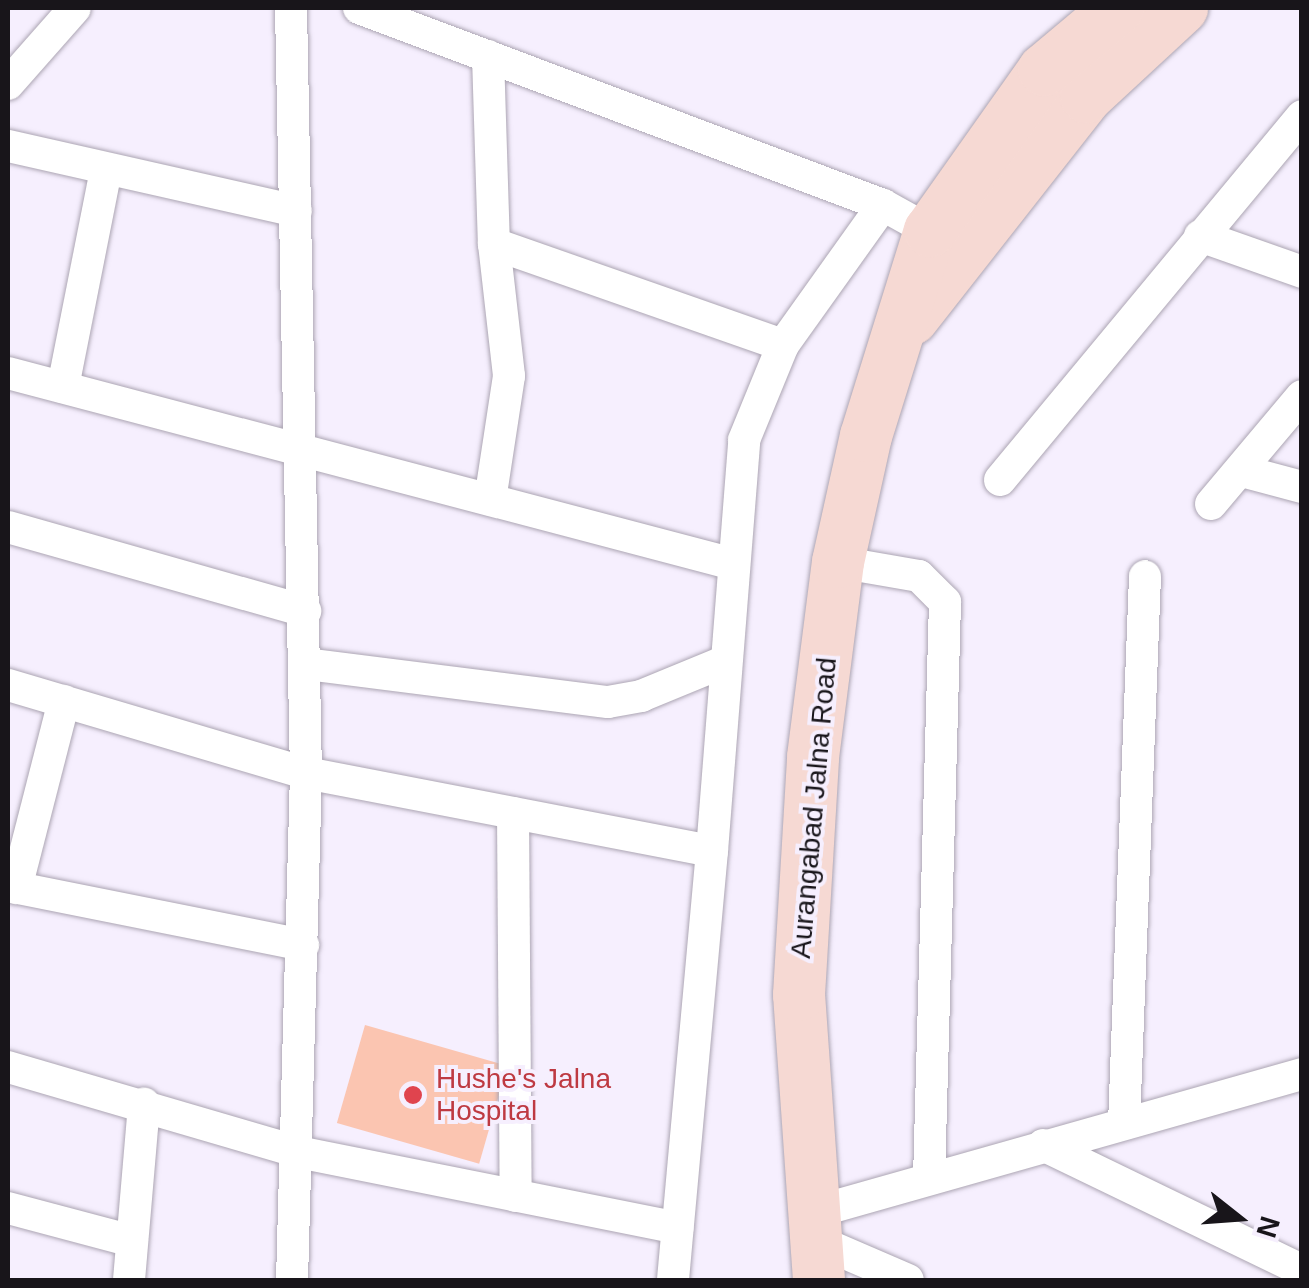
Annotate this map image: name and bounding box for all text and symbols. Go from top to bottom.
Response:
street label: Aurangabad Jalna Road [784,656,844,960]
place label: Hushe's Jalna Hospital [436,1062,611,1128]
marker: Hushe's Jalna Hospital [400,1082,426,1108]
north arrow [1189,1168,1289,1268]
text: N [1250,1213,1286,1241]

